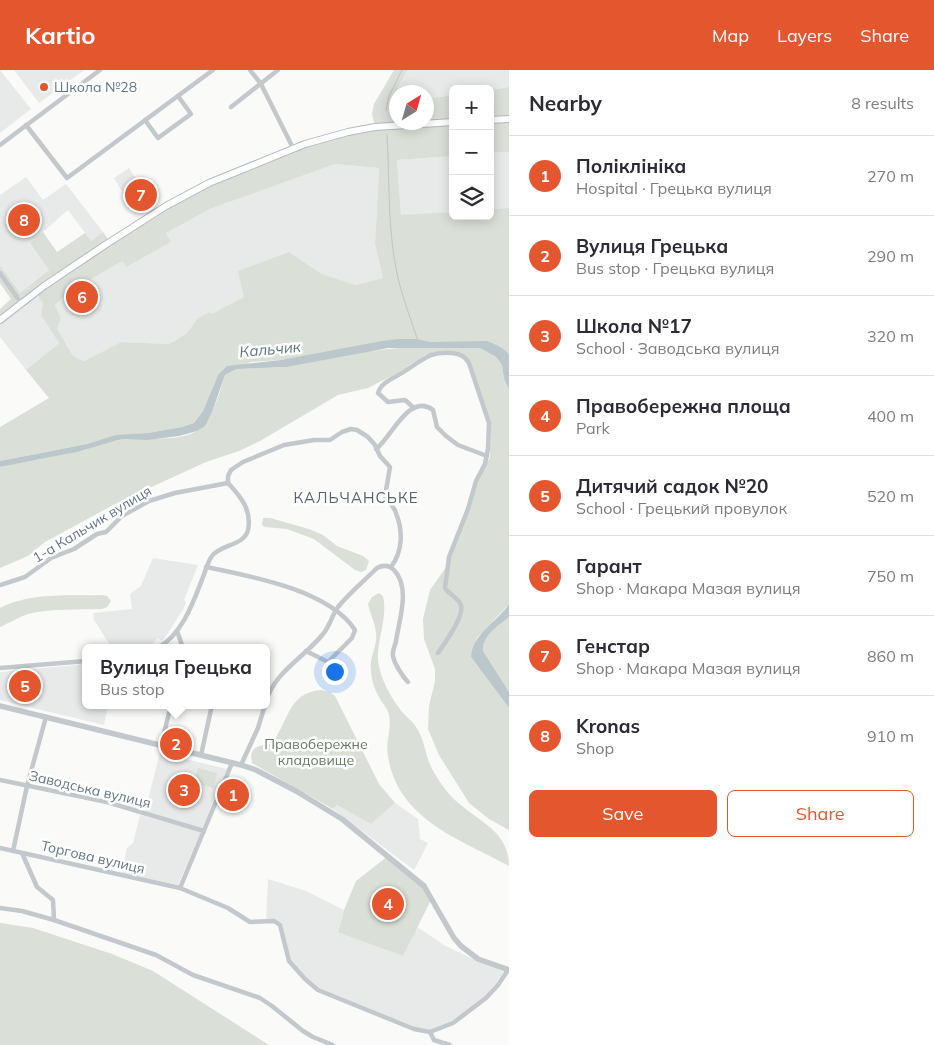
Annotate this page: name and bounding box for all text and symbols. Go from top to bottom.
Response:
text: Kartio [25,20,96,50]
text: Map [712,24,749,47]
text: Layers [777,24,832,47]
text: Share [860,24,909,47]
place label: Школа №28 [54,78,137,96]
marker: Школа №28 [38,81,50,93]
north arrow [389,85,434,130]
map controls [449,85,494,220]
button: + [449,85,494,130]
text: Nearby [529,90,602,116]
text: 8 results [851,93,914,113]
button: − [449,130,494,175]
text: Поліклініка [576,154,686,178]
text: 1 [540,166,550,186]
text: 270 m [867,166,914,186]
button: layers [449,175,494,220]
pin: 7 [125,176,157,214]
text: Hospital · Грецька вулиця [576,178,772,198]
pin: 8 [8,201,40,239]
text: Вулиця Грецька [576,234,728,258]
text: 2 [540,246,550,266]
text: 290 m [867,246,914,266]
text: Bus stop · Грецька вулиця [576,258,774,278]
pin: 6 [66,278,98,316]
text: Школа №17 [576,314,692,338]
text: 3 [540,326,550,346]
text: 320 m [867,326,914,346]
water label: Кальчик [239,337,302,361]
text: School · Заводська вулиця [576,338,780,358]
text: Правобережна площа [576,394,791,418]
text: 4 [540,406,550,426]
text: 400 m [867,406,914,426]
text: Park [576,418,610,438]
text: Дитячий садок №20 [576,474,768,498]
street label: 1-а Кальчик вулиця [29,481,155,567]
text: 5 [540,486,550,506]
text: 520 m [867,486,914,506]
district label: КАЛЬЧАНСЬКЕ [293,488,419,507]
text: School · Грецький провулок [576,498,787,518]
text: Гарант [576,554,642,578]
text: 6 [540,566,550,586]
text: 750 m [867,566,914,586]
text: Shop · Макара Мазая вулиця [576,578,801,598]
text: Генстар [576,634,650,658]
popup [82,644,270,709]
text: 7 [540,646,550,666]
text: 860 m [867,646,914,666]
text: Вулиця Грецька [100,655,252,679]
text: Shop · Макара Мазая вулиця [576,658,801,678]
your location [322,659,348,685]
pin: 5 [9,667,41,705]
text: Bus stop [100,679,164,699]
text: Kronas [576,714,640,738]
pin: 2 [160,725,192,763]
text: 8 [540,726,550,746]
text: 910 m [867,726,914,746]
park label: Правобережне кладовище [264,735,368,769]
text: Shop [576,738,614,758]
street label: Заводська вулиця [27,766,153,812]
pin: 3 [168,771,200,809]
pin: 1 [217,776,249,814]
button: Save [529,790,717,837]
button: Share [727,790,914,837]
street label: Торгова вулиця [39,836,147,878]
pin: 4 [372,885,404,923]

